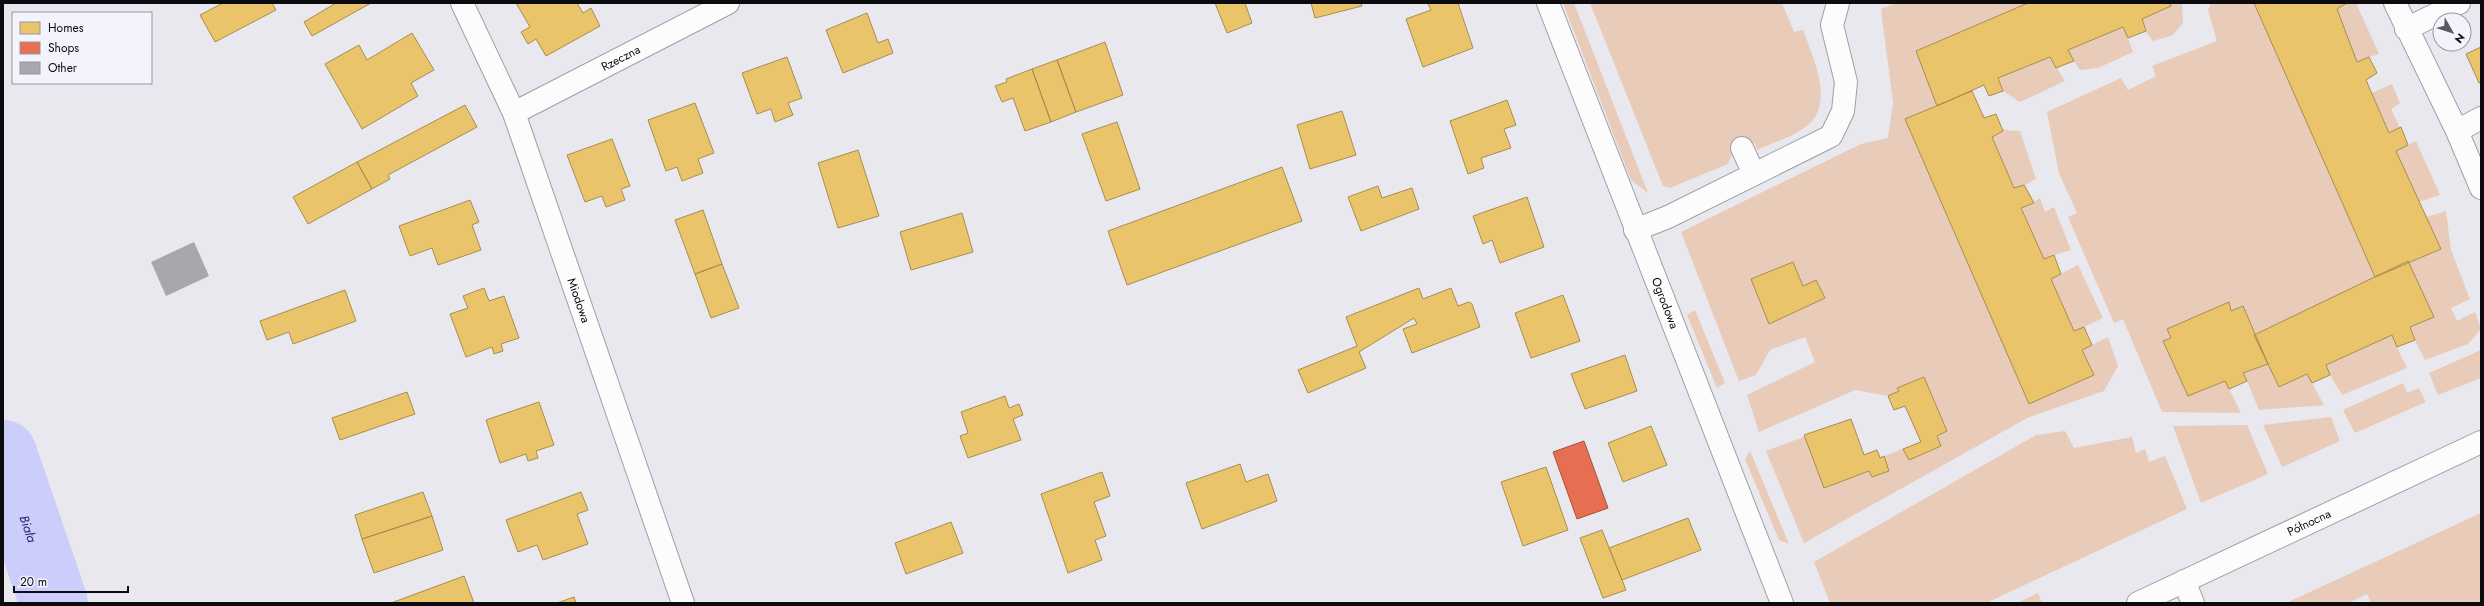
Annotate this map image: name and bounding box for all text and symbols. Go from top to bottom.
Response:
legend [12,12,152,84]
north arrow [2432,12,2472,52]
text: Homes [48,19,84,37]
text: N [2451,30,2469,47]
text: Shops [48,39,79,57]
street label: Rzeczna [598,41,644,76]
text: Other [48,59,78,77]
street label: Ogrodowa [1647,275,1683,332]
street label: Miodowa [563,276,595,326]
street label: Północna [2284,505,2334,541]
water label: Biała [15,513,42,545]
scale bar [14,568,128,594]
text: 20 m [20,573,47,591]

